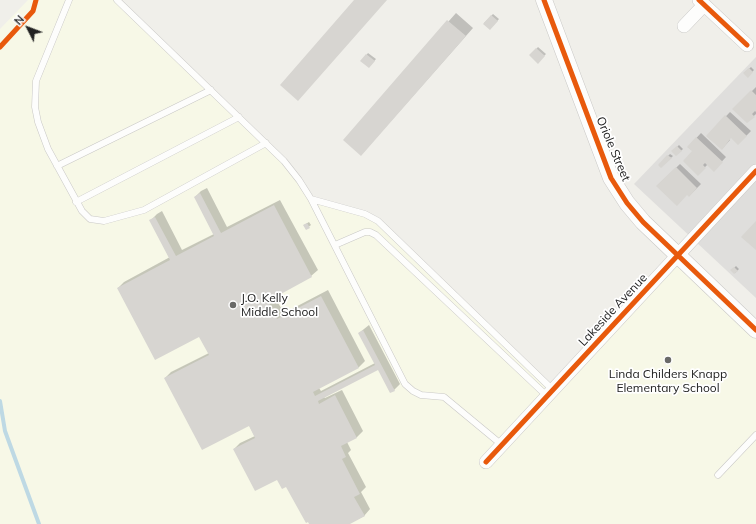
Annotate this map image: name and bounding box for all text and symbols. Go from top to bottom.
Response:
north arrow [8,8,48,48]
text: N [11,12,27,28]
street label: Oriole Street [593,114,633,184]
street label: Lakeside Avenue [576,271,650,349]
place label: J.O. Kelly Middle School [241,291,318,319]
marker: J.O. Kelly Middle School [228,300,238,310]
marker: Linda Childers Knapp Elementary School [663,355,673,365]
place label: Linda Childers Knapp Elementary School [609,367,727,395]

